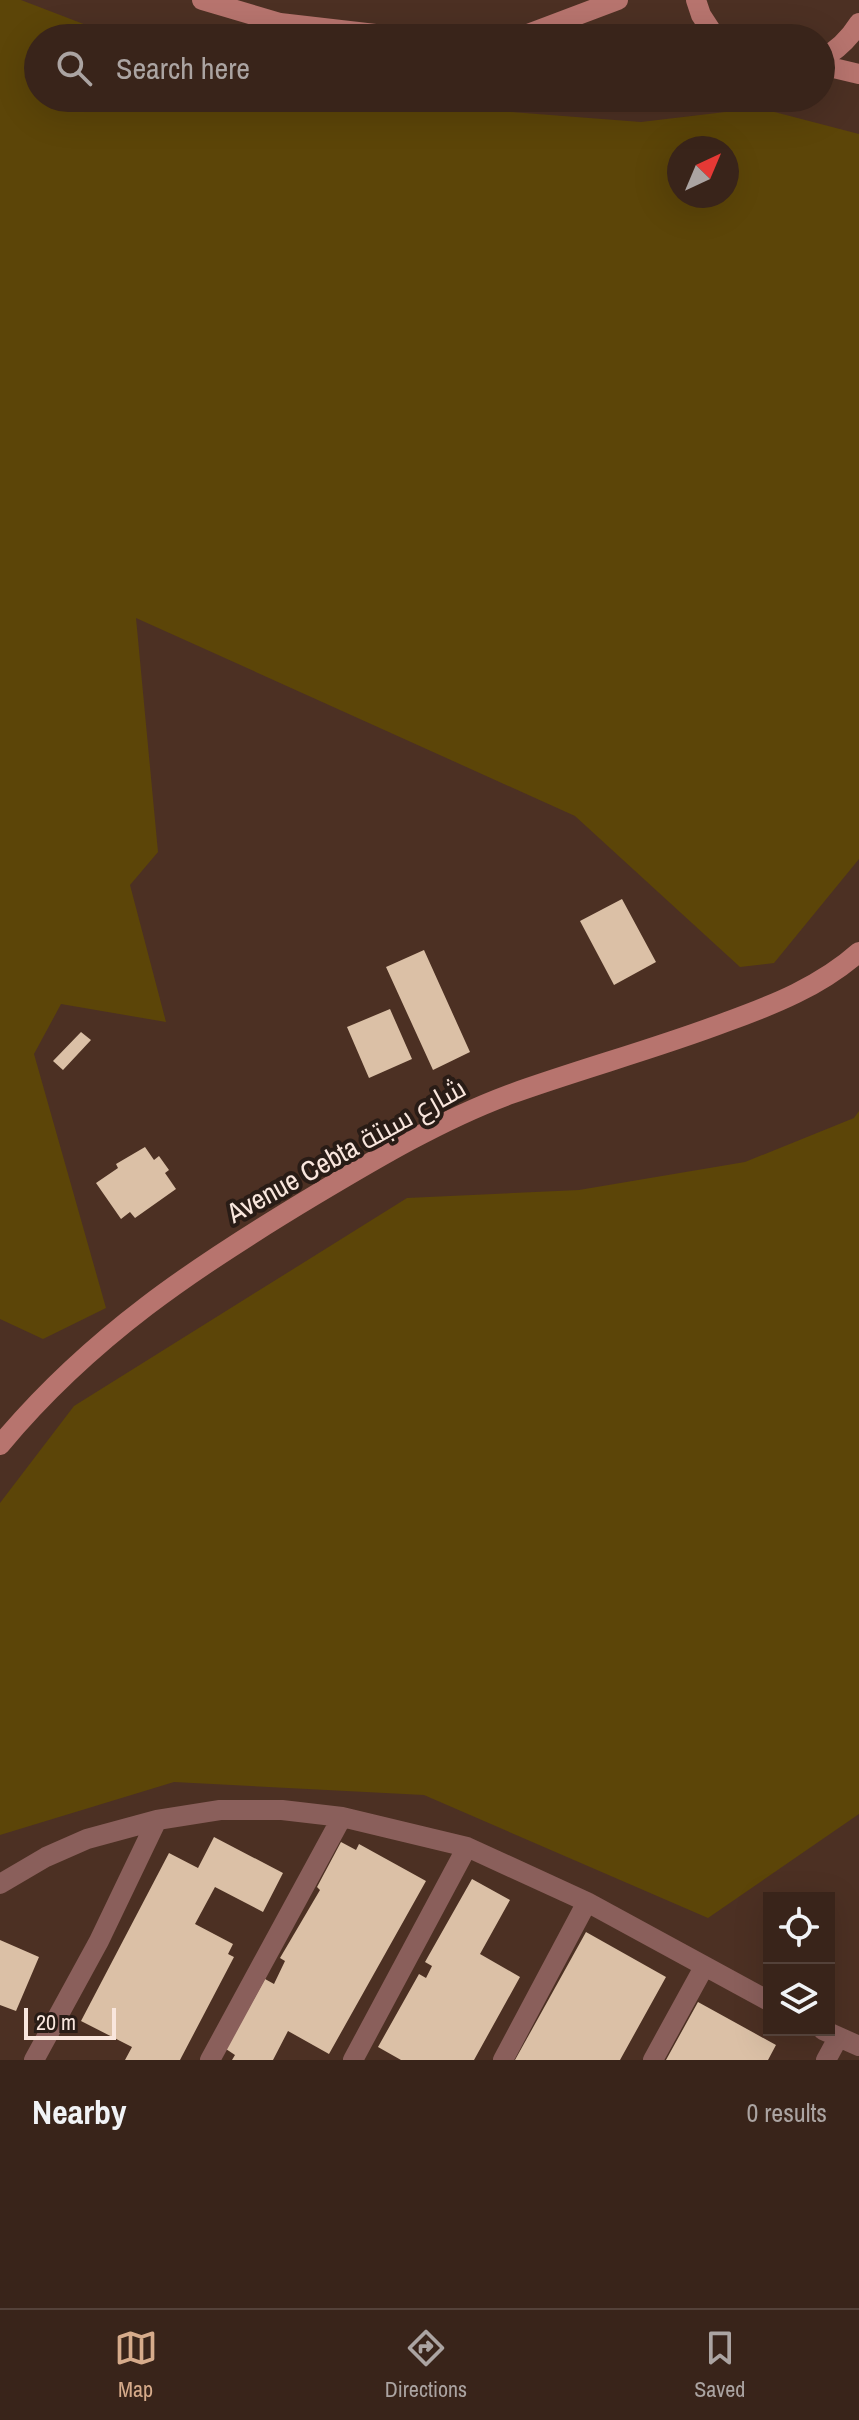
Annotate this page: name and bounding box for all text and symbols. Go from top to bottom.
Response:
search box [24,24,835,112]
icon: search [52,46,96,90]
text: Search here [116,48,250,88]
north arrow [667,136,739,208]
street label: Avenue Cebta شارع سبتة [219,1068,472,1232]
map controls [763,1892,835,2036]
button: locate [763,1892,835,1964]
button: layers [763,1964,835,2036]
scale bar [24,2004,116,2040]
text: 20 m [36,2007,76,2037]
text: Nearby [32,2089,127,2135]
text: 0 results [746,2095,827,2130]
tab: Map [114,2326,158,2404]
tab: Directions [385,2326,467,2404]
tab: Saved [694,2326,745,2404]

